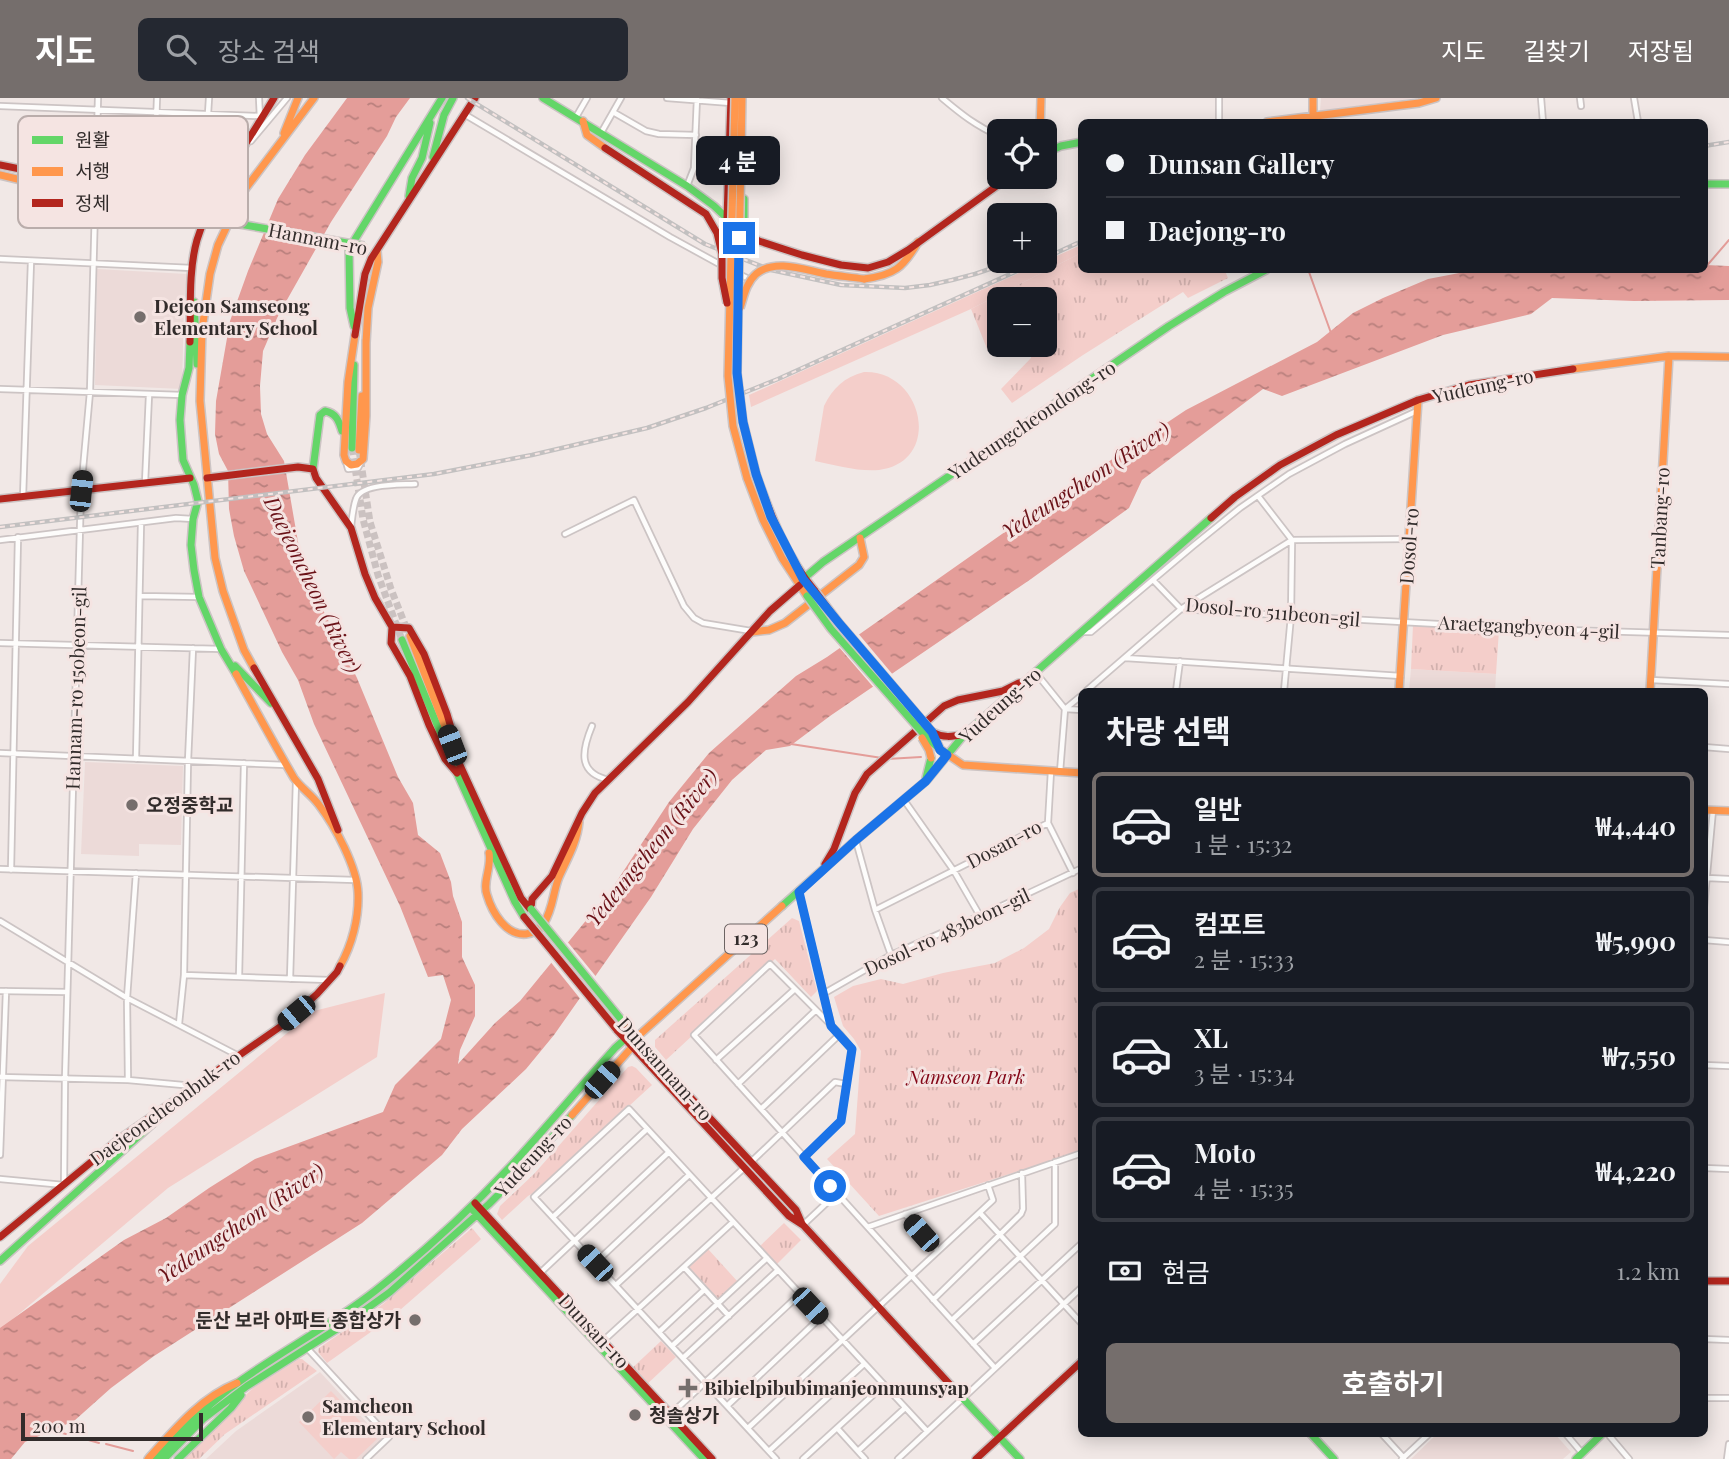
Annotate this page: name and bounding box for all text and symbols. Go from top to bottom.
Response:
search box [138,18,628,81]
text: 지도 [35,27,96,71]
icon: search [162,30,200,68]
text: 장소 검색 [218,33,320,68]
text: 지도 [1441,34,1486,66]
text: 길찾기 [1524,34,1590,66]
text: 저장됨 [1628,34,1694,66]
legend [18,116,248,228]
map controls [987,119,1057,357]
button: locate [987,119,1057,189]
text: 원활 [75,126,110,152]
callout: 4 분 [697,136,781,186]
text: 4 분 [719,145,757,176]
text: Dunsan Gallery [1148,146,1335,181]
text: 서행 [75,157,110,183]
text: 정체 [75,189,110,215]
button: + [987,203,1057,273]
text: Daejong-ro [1148,213,1286,248]
street label: Hannam-ro [266,216,370,260]
route end [723,222,755,254]
button: − [987,287,1057,357]
place label: Dejeon Samseong Elementary School [154,292,318,340]
marker: Dejeon Samseong Elementary School [132,309,148,325]
street label: Yudeungcheondong-ro [942,353,1120,485]
street label: Yudeung-ro [1429,362,1536,409]
water label: Yedeungcheon (River) [995,414,1175,544]
street label: Tanbang-ro [1643,467,1675,569]
car [69,469,94,513]
water label: Daejeoncheon (River) [258,490,369,677]
street label: Dosol-ro [1392,507,1424,585]
street label: Hannam-ro 150beon-gil [58,585,92,790]
street label: Dosol-ro 511beon-gil [1185,590,1362,632]
street label: Araetgangbyeon 4-gil [1437,608,1621,644]
street label: Yudeung-ro [952,660,1046,749]
text: 차량 선택 [1106,708,1231,751]
car [435,722,470,768]
water label: Yedeungcheon (River) [578,762,723,932]
place label: 오정중학교 [146,791,233,817]
text: 일반 [1194,791,1242,826]
icon: car [1110,793,1173,856]
marker: 오정중학교 [124,797,140,813]
text: ₩4,440 [1596,808,1676,843]
street label: Dosan-ro [962,813,1045,874]
text: 1 분 · 15:32 [1194,828,1292,859]
street label: Dosol-ro 483beon-gil [859,881,1034,981]
text: 컴포트 [1194,906,1266,941]
icon: car [1110,908,1173,971]
text: ₩5,990 [1596,923,1676,958]
road number: 123 [725,924,767,954]
text: 2 분 · 15:33 [1194,943,1294,974]
car [274,991,319,1035]
street label: Dunsannam-ro [612,1011,719,1126]
text: XL [1194,1020,1228,1055]
icon: car [1110,1023,1173,1086]
text: ₩7,550 [1602,1038,1676,1073]
street label: Daejeoncheonbuk-ro [84,1044,245,1171]
car [581,1057,624,1103]
text: 3 분 · 15:34 [1194,1057,1294,1088]
park label: Namseon Park [905,1063,1025,1089]
street label: Yudeung-ro [487,1109,577,1202]
text: Moto [1194,1135,1256,1170]
icon: car [1110,1138,1173,1201]
text: ₩4,220 [1596,1153,1676,1188]
water label: Yedeungcheon (River) [151,1156,329,1289]
route start [814,1170,846,1202]
text: 4 분 · 15:35 [1194,1172,1294,1203]
car [900,1210,943,1256]
car [573,1240,618,1286]
icon: cash [1106,1252,1144,1290]
text: 현금 [1162,1254,1210,1289]
text: 1.2 km [1617,1255,1680,1286]
car [788,1283,833,1329]
street label: Dunsan-ro [553,1287,636,1373]
place label: 둔산 보라 아파트 종합상가 [195,1306,402,1332]
marker: 둔산 보라 아파트 종합상가 [407,1312,423,1328]
button: 호출하기 [1106,1343,1680,1423]
place label: Bibielpibubimanjeonmunsyap [704,1374,969,1400]
marker: Bibielpibubimanjeonmunsyap [678,1378,698,1398]
place label: Samcheon Elementary School [322,1392,486,1440]
place label: 청솔상가 [649,1401,719,1427]
marker: 청솔상가 [627,1407,643,1423]
marker: Samcheon Elementary School [300,1409,316,1425]
scale bar [21,1410,203,1442]
text: 200 m [32,1412,86,1438]

